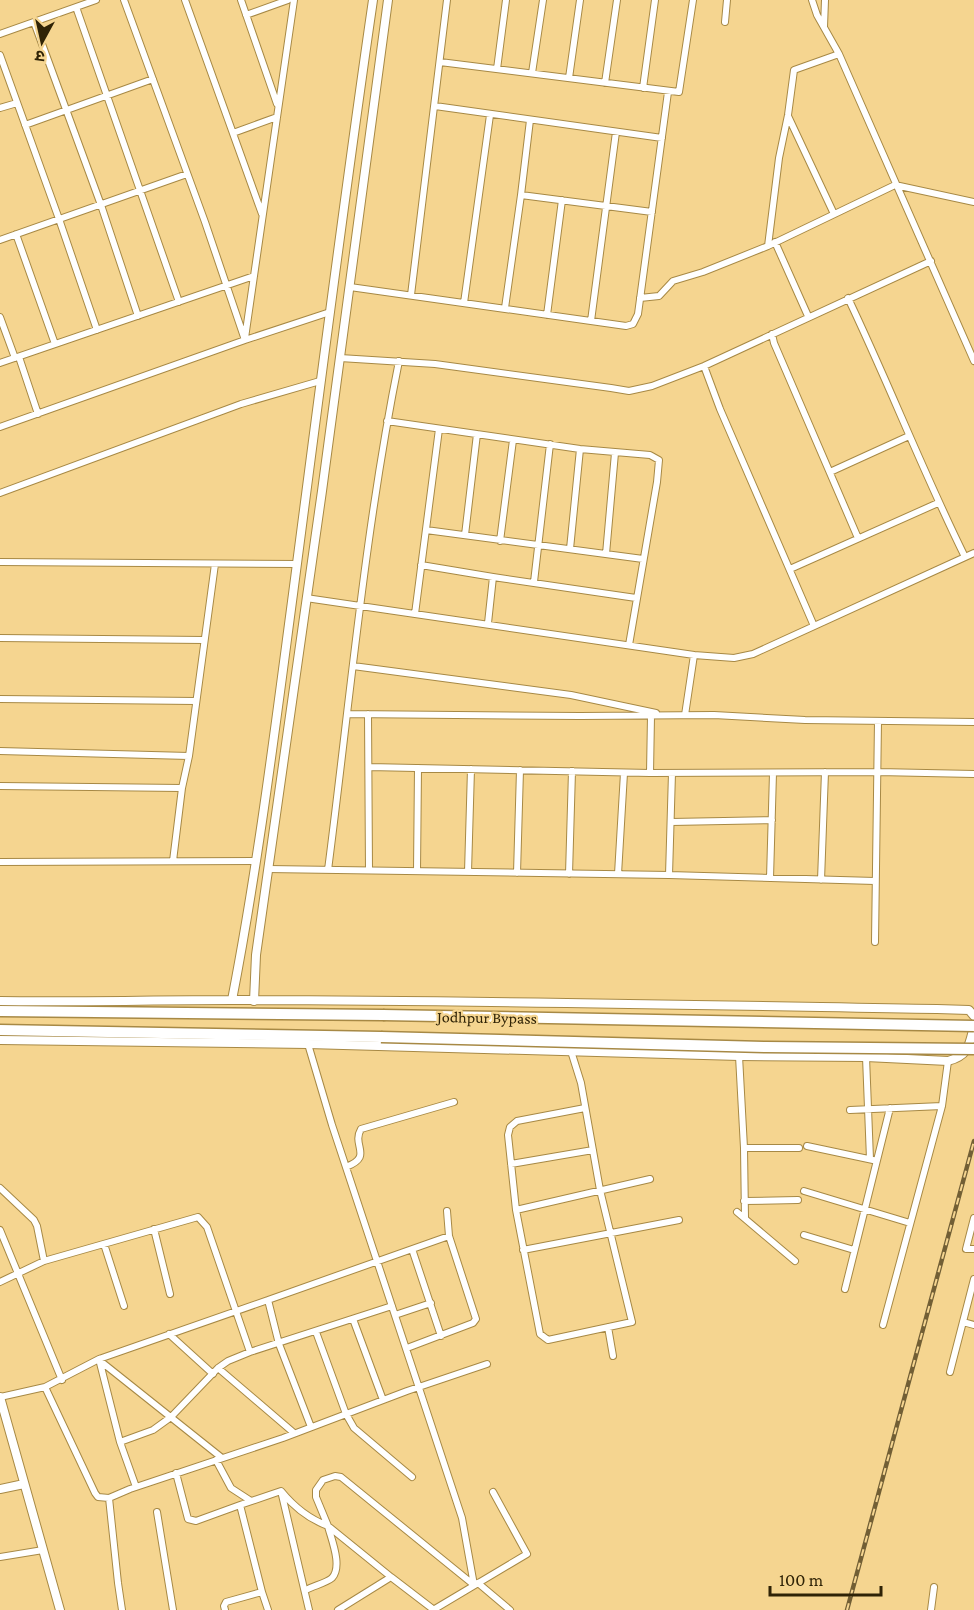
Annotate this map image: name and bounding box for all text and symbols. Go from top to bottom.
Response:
north arrow [12,12,72,72]
text: उ [34,47,46,65]
street label: Jodhpur Bypass [435,1008,537,1028]
scale bar [770,1559,881,1597]
text: 100 m [779,1570,824,1590]

